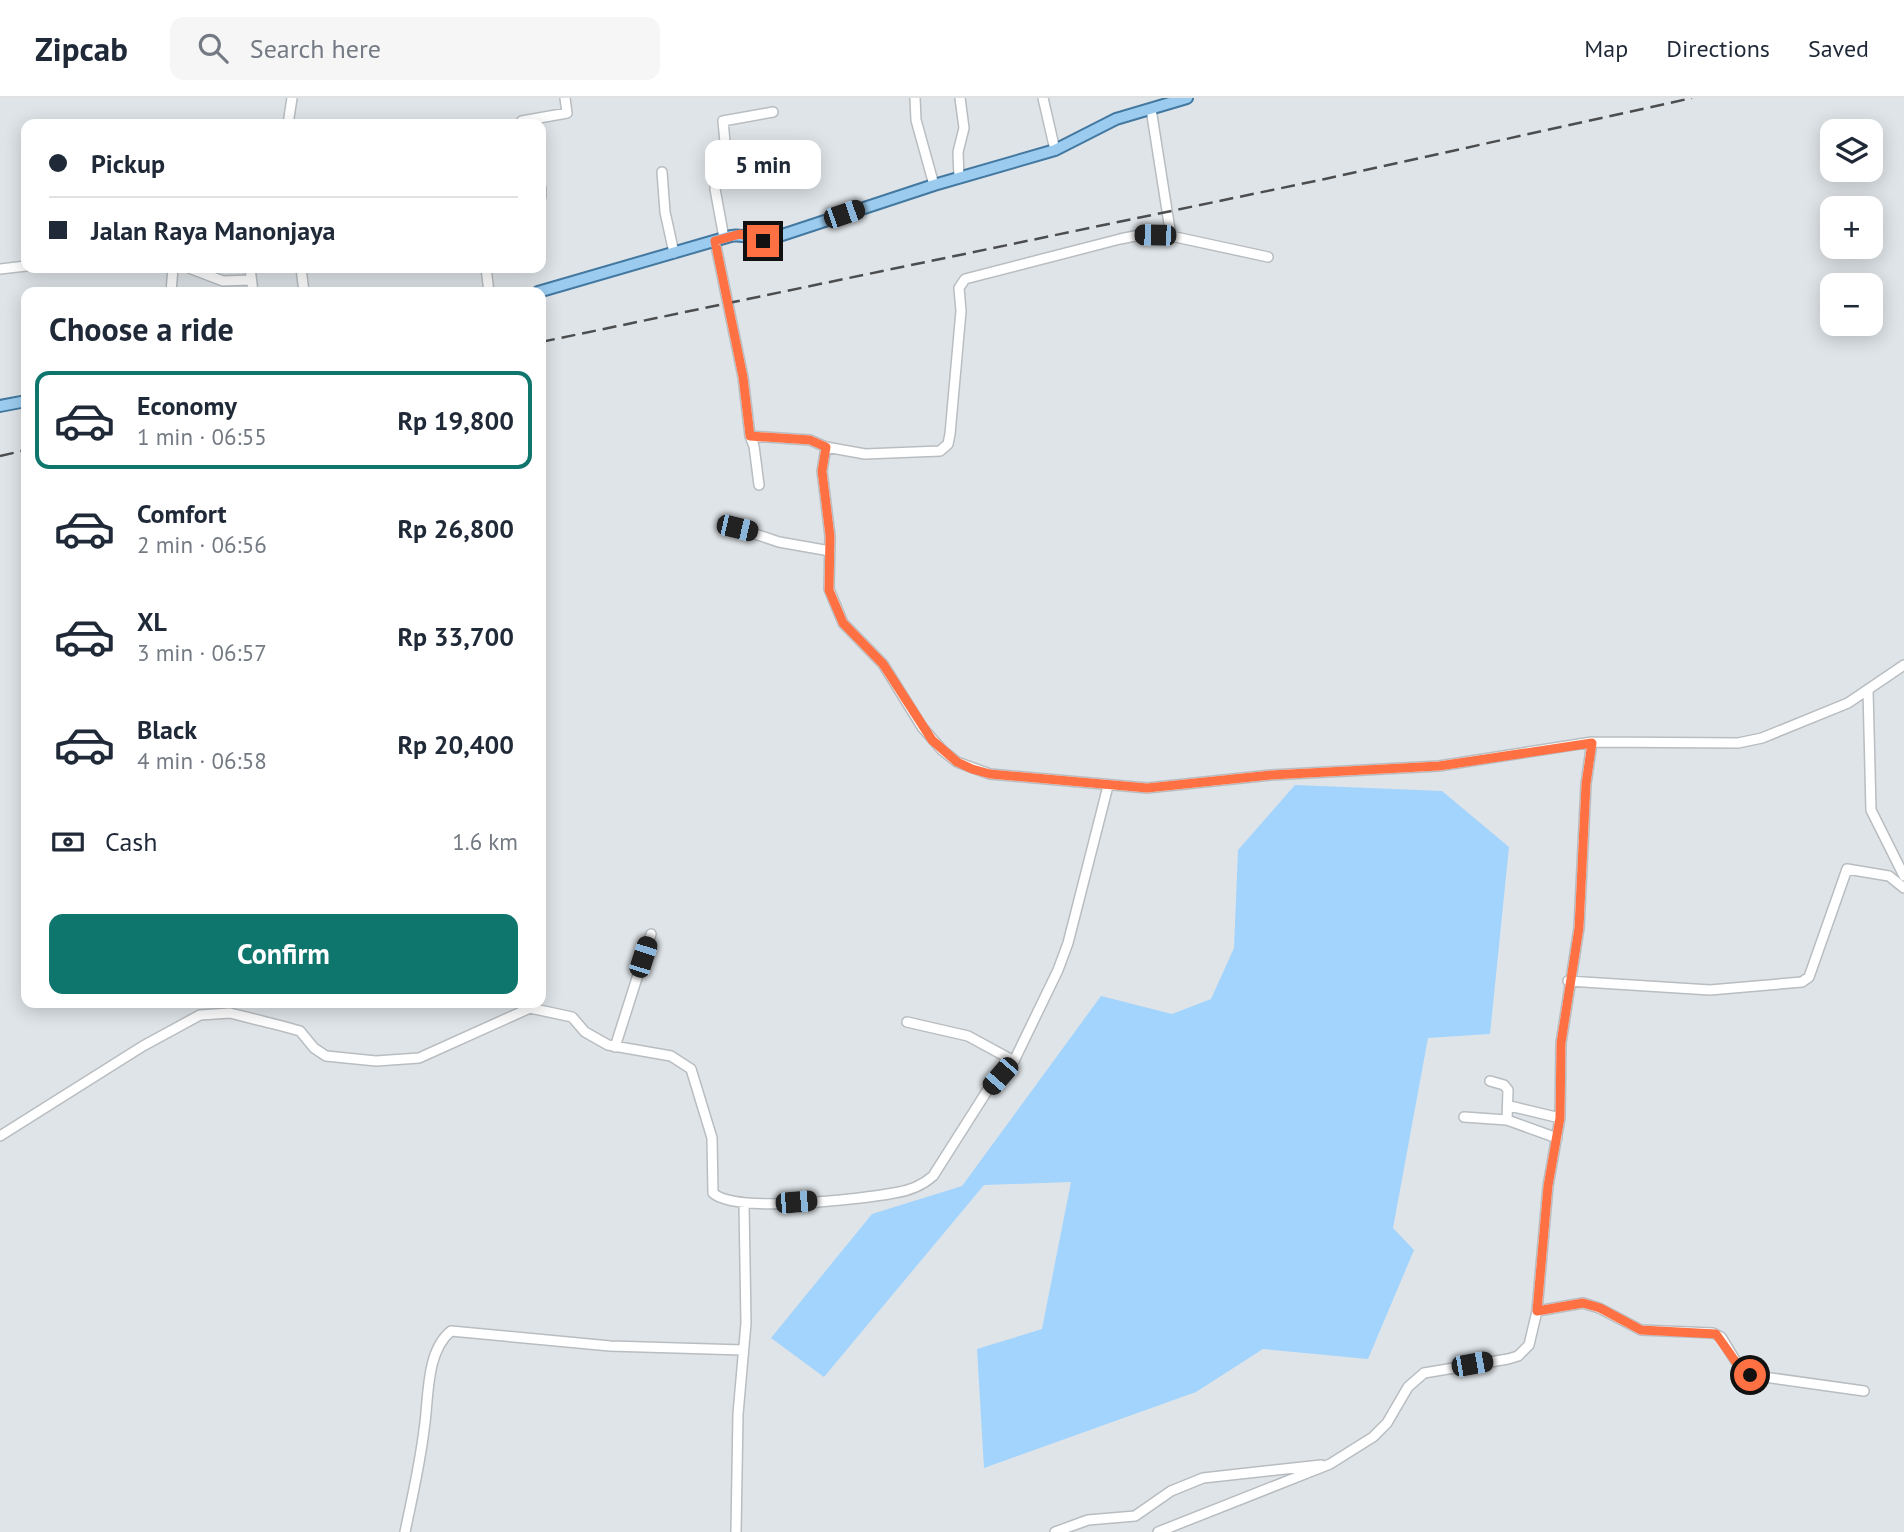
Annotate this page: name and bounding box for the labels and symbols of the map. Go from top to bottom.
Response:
callout: 5 min [705,139,821,188]
car [821,197,868,231]
car [1134,224,1177,246]
route end [747,225,779,257]
car [715,513,760,543]
car [627,934,660,980]
car [979,1053,1022,1099]
car [775,1190,818,1214]
car [1450,1350,1495,1378]
route start [1734,1359,1766,1391]

